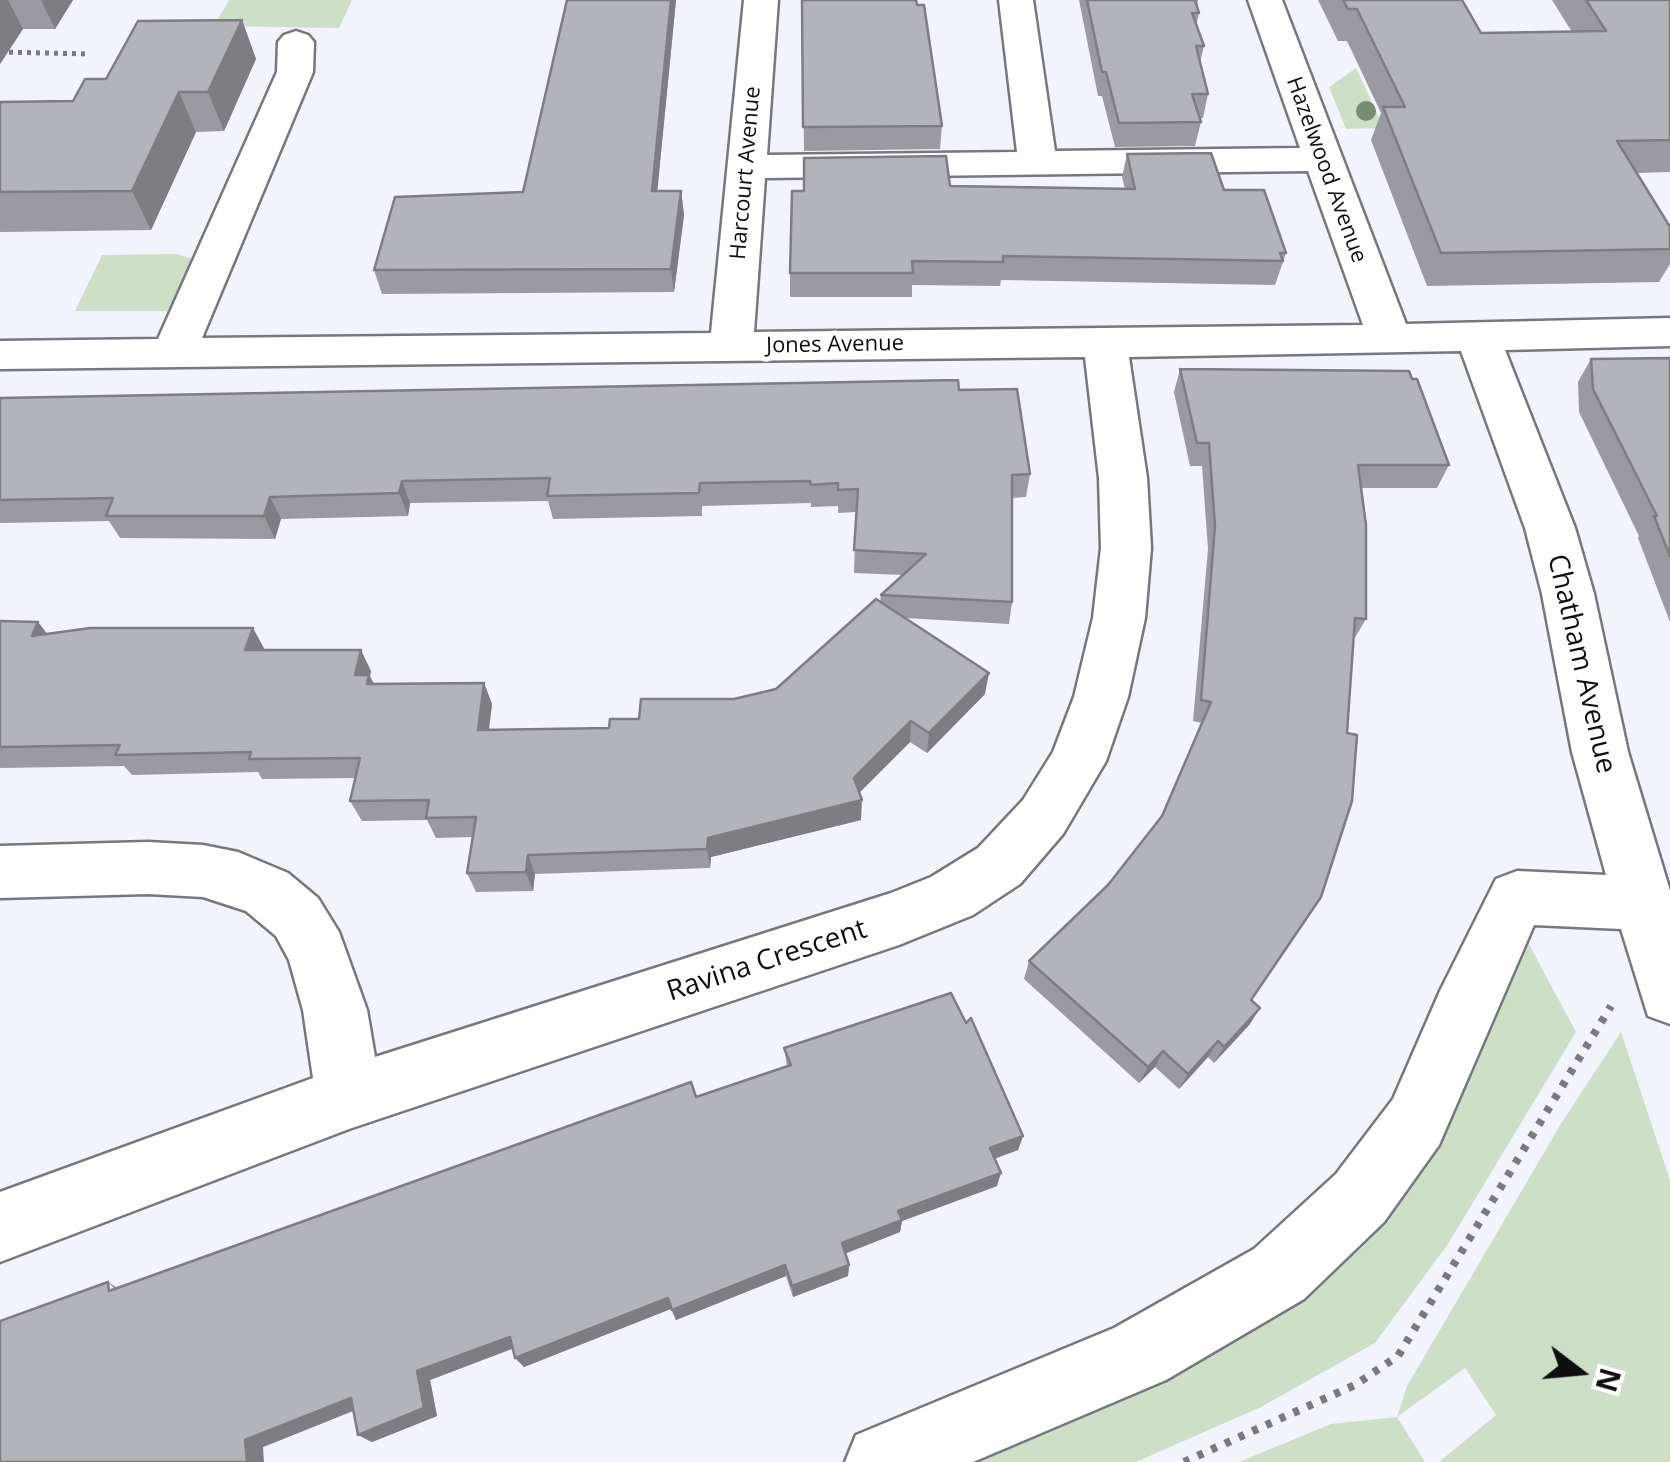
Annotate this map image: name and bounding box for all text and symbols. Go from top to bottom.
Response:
street label: Hazelwood Avenue [1280,73,1372,267]
street label: Harcourt Avenue [725,85,767,261]
street label: Jones Avenue [766,331,904,359]
street label: Chatham Avenue [1539,551,1623,777]
street label: Ravina Crescent [663,913,871,1009]
north arrow [1530,1322,1630,1422]
text: N [1587,1364,1630,1396]

